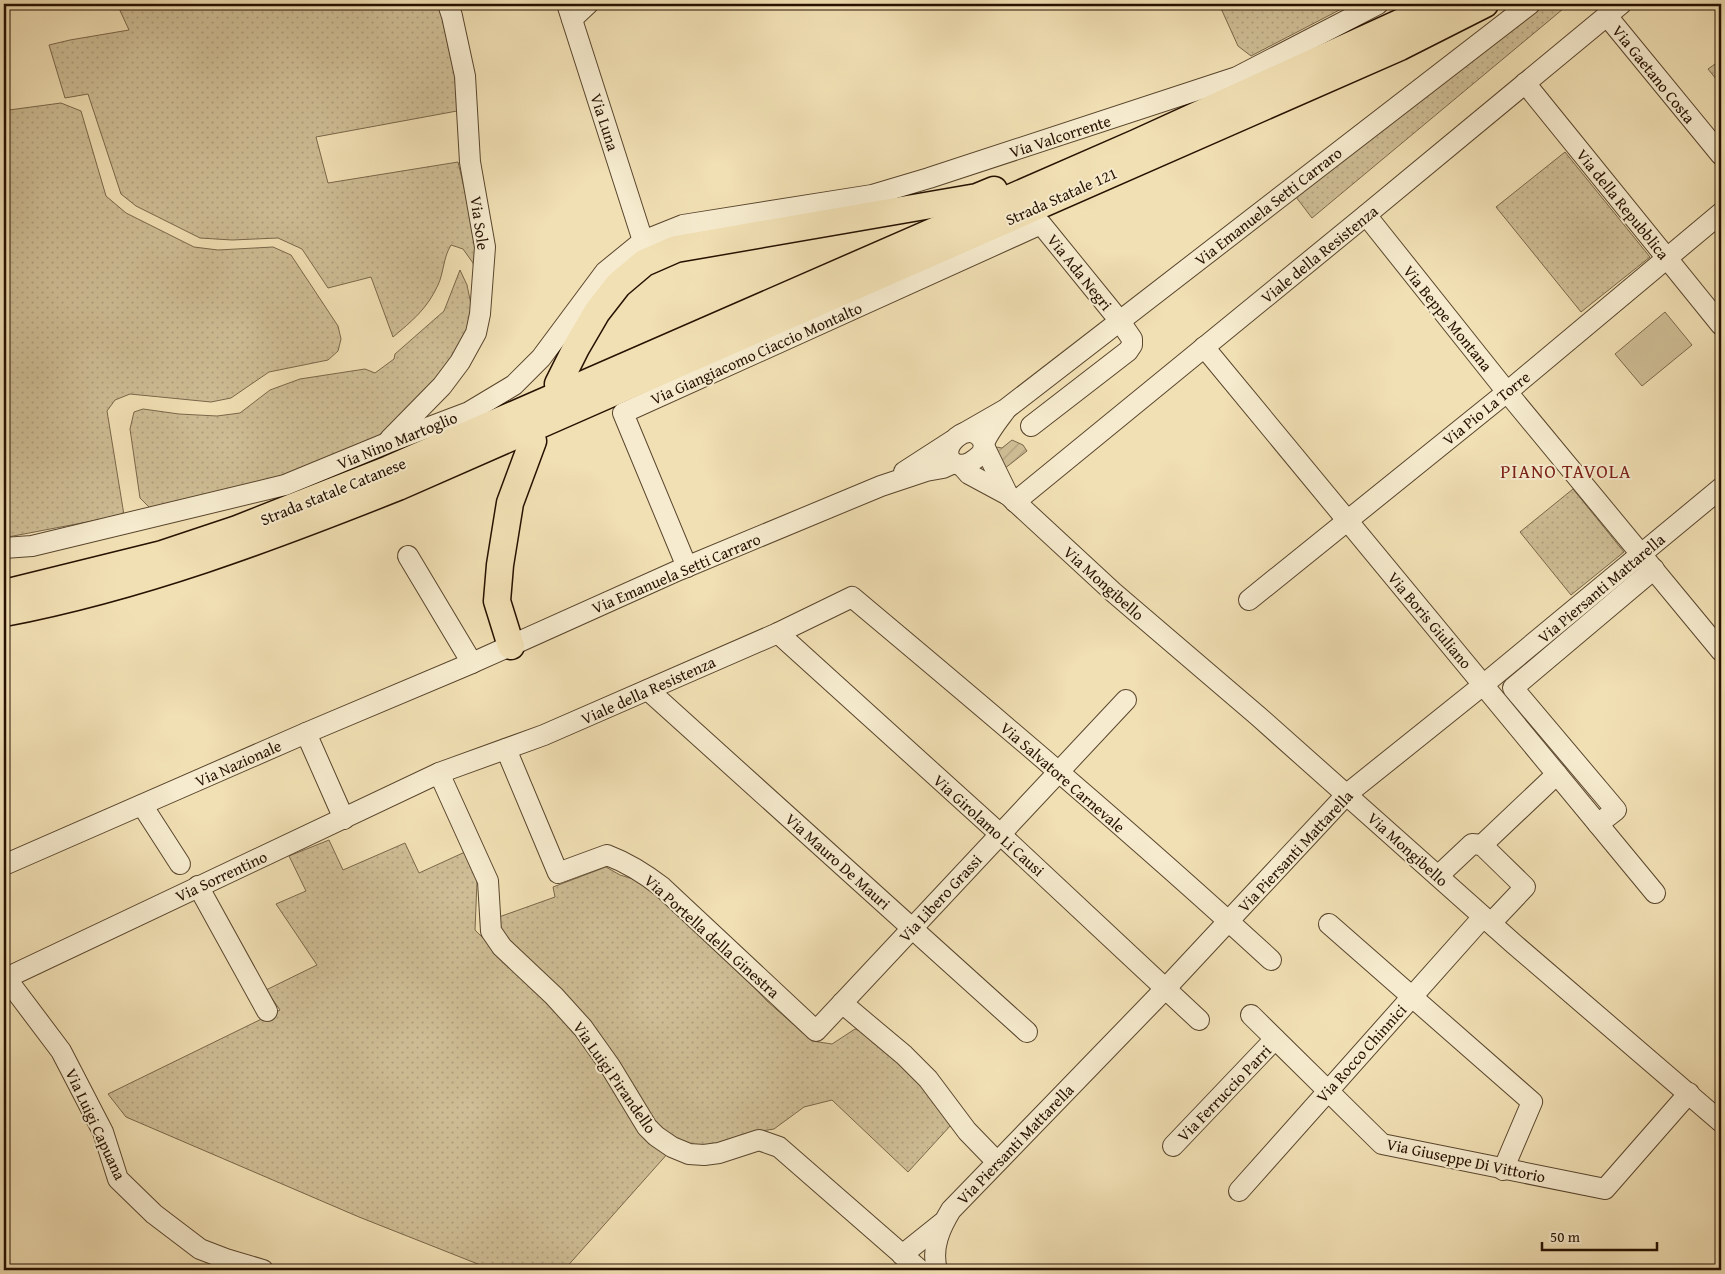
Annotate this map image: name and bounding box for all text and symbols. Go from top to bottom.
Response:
street label: Via Gaetano Costa [1607,19,1702,129]
street label: Via Luna [584,90,626,154]
street label: Via Valcorrente [1006,108,1114,164]
street label: Via Emanuela Setti Carraro [1189,141,1347,271]
street label: Via della Repubblica [1571,143,1676,265]
street label: Strada Statale 121 [1001,161,1121,231]
street label: Via Sole [464,195,496,251]
street label: Viale della Resistenza [1255,199,1383,309]
street label: Via Ada Negri [1042,229,1119,316]
street label: Via Beppe Montana [1397,260,1499,377]
street label: Via Giangiacomo Ciaccio Montalto [646,295,866,411]
street label: Via Pio La Torre [1437,365,1535,451]
street label: Via Nino Martoglio [333,405,461,475]
street label: Strada statale Catanese [257,451,409,531]
district label: PIANO TAVOLA [1500,457,1632,485]
street label: Via Emanuela Setti Carraro [588,526,764,620]
street label: Via Piersanti Mattarella [1532,527,1670,649]
street label: Via Mongibello [1058,540,1150,626]
street label: Via Boris Giuliano [1382,566,1478,674]
street label: Viale della Resistenza [577,649,719,730]
street label: Via Salvatore Carnevale [995,716,1131,838]
street label: Via Nazionale [191,733,285,793]
street label: Via Girolamo Li Causi [928,768,1050,882]
street label: Via Piersanti Mattarella [1232,784,1359,918]
street label: Via Mongibello [1362,806,1454,892]
street label: Via Mauro De Mauri [780,807,896,915]
street label: Via Sorrentino [171,844,271,908]
street label: Via Libero Grassi [893,848,988,947]
street label: Via Portella della Ginestra [639,868,785,1004]
street label: Via Rocco Chinnici [1310,998,1412,1108]
street label: Via Luigi Pirandello [567,1016,663,1138]
street label: Via Ferruccio Parri [1171,1039,1277,1147]
street label: Via Luigi Capuana [60,1064,133,1184]
street label: Via Piersanti Mattarella [951,1078,1079,1210]
street label: Via Giuseppe Di Vittorio [1384,1131,1548,1189]
scale bar [1542,1219,1658,1251]
text: 50 m [1550,1226,1581,1247]

